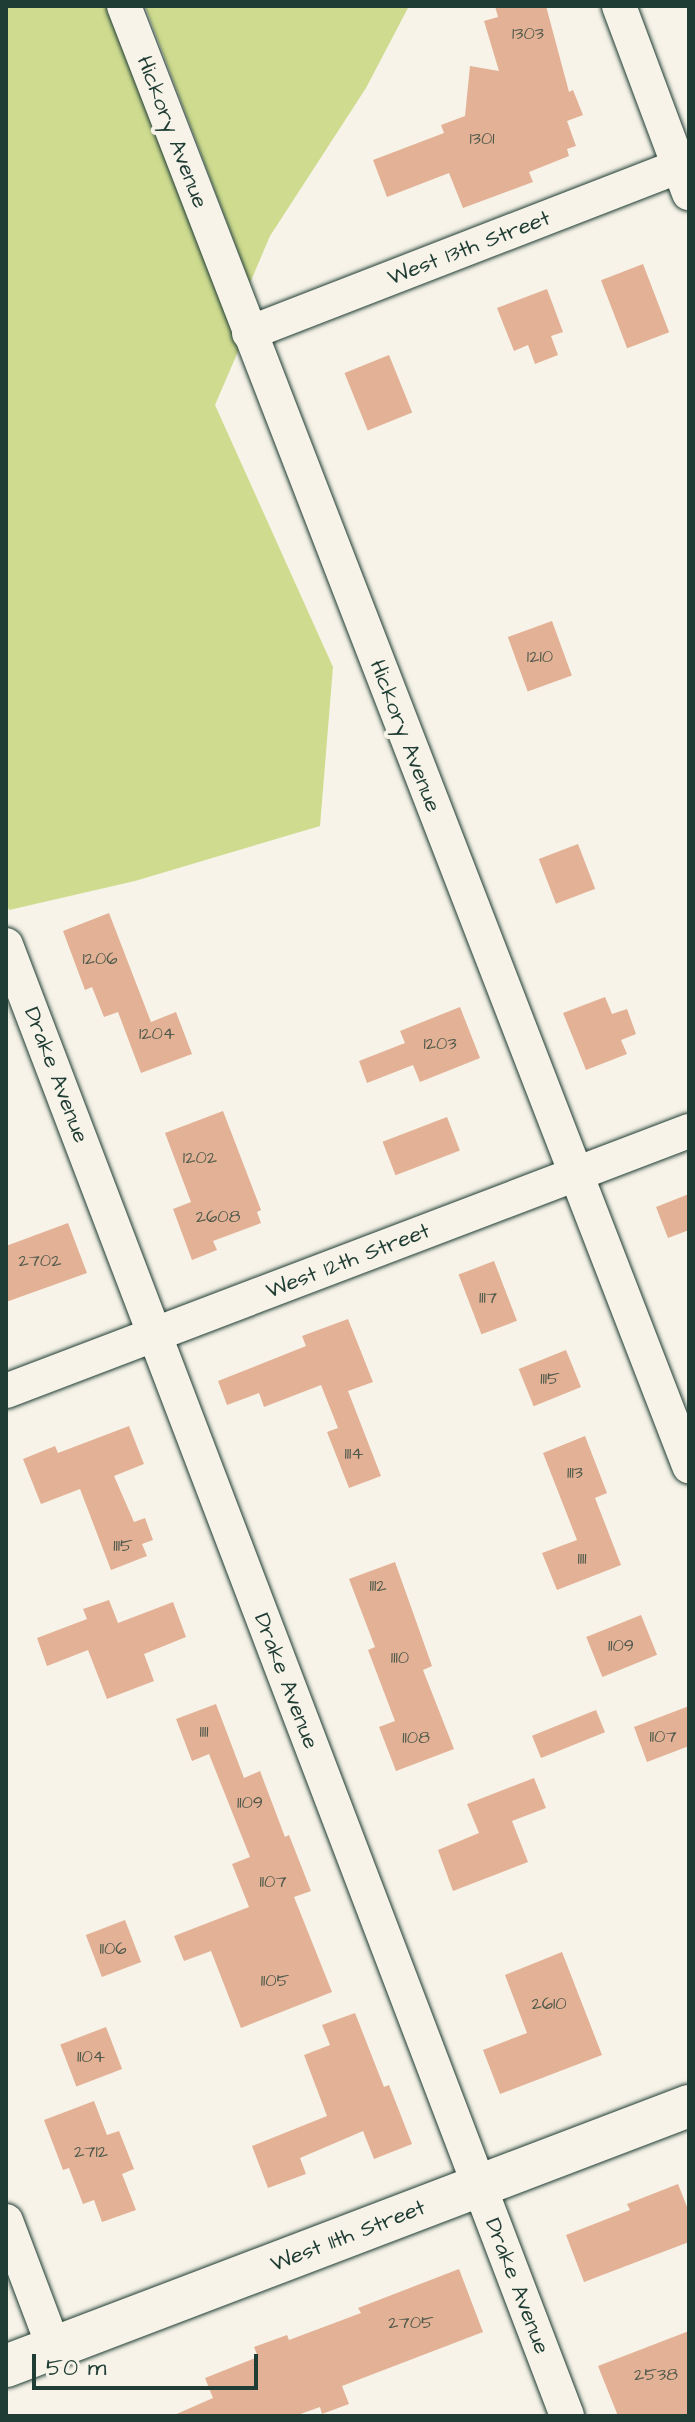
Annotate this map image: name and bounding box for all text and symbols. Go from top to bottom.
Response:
house number: 1303 [512,23,544,45]
street label: Hickory Avenue [131,52,213,212]
house number: 1301 [469,128,495,150]
street label: West 13th Street [384,205,554,291]
house number: 1210 [527,646,553,668]
street label: Hickory Avenue [364,656,446,816]
house number: 1206 [82,948,118,970]
street label: Drake Avenue [18,1003,94,1147]
house number: 1204 [139,1023,175,1045]
house number: 1203 [423,1033,457,1055]
house number: 1202 [183,1147,217,1169]
house number: 2608 [196,1206,240,1228]
street label: West 12th Street [262,1218,434,1304]
house number: 2702 [18,1250,62,1272]
house number: 1117 [479,1287,497,1309]
house number: 1115 [540,1368,560,1390]
house number: 1114 [344,1443,364,1465]
house number: 1113 [567,1462,583,1484]
house number: 1115 [113,1535,133,1557]
house number: 1111 [577,1548,587,1570]
house number: 1112 [369,1575,387,1597]
street label: Drake Avenue [248,1609,324,1753]
house number: 1109 [608,1635,634,1657]
house number: 1110 [391,1647,409,1669]
house number: 1111 [199,1721,209,1743]
house number: 1107 [649,1726,677,1748]
house number: 1108 [402,1727,430,1749]
house number: 1109 [237,1792,263,1814]
house number: 1107 [259,1871,287,1893]
house number: 1106 [99,1938,127,1960]
house number: 1105 [261,1970,289,1992]
house number: 2610 [531,1993,567,2015]
house number: 1104 [77,2046,105,2068]
house number: 2712 [74,2141,108,2163]
street label: West 11th Street [267,2194,429,2278]
street label: Drake Avenue [479,2214,555,2358]
house number: 2705 [388,2312,434,2334]
scale bar [36,2338,262,2388]
text: 50 m [46,2351,106,2385]
house number: 2538 [634,2364,678,2386]

